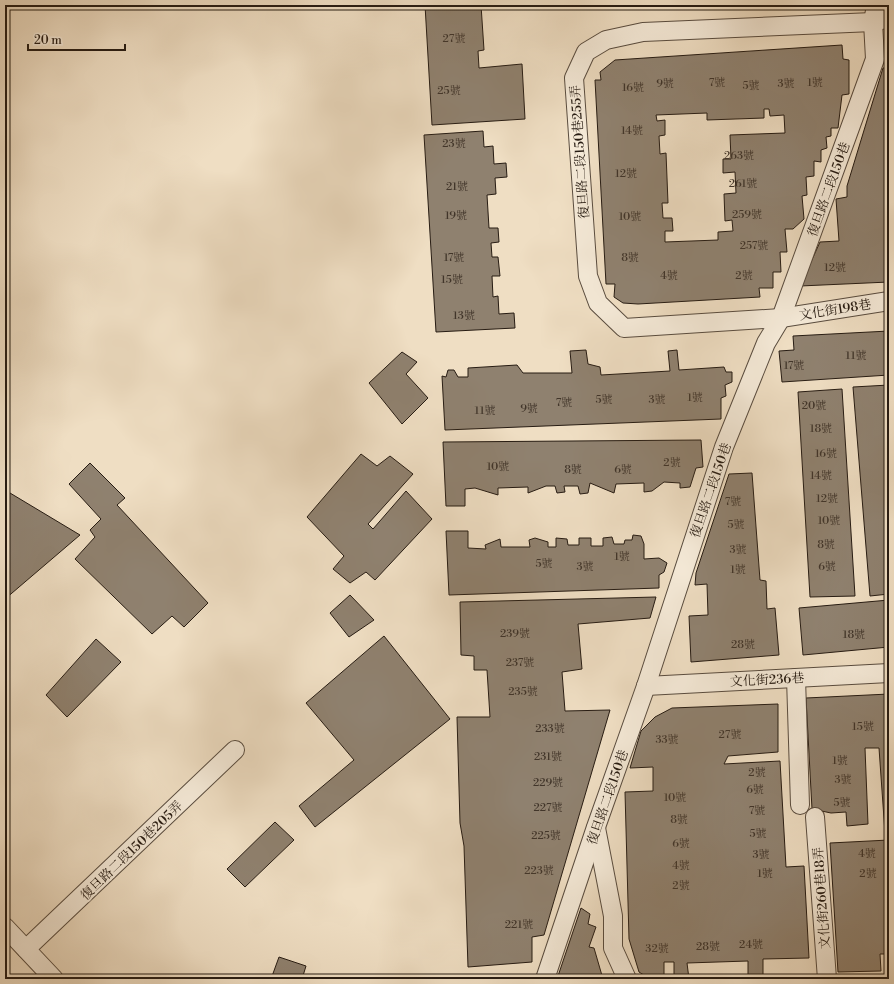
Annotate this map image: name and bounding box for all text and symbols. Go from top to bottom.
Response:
scale bar [28,26,125,52]
house number: 27號 [443,32,465,46]
text: 20 m [34,33,62,48]
house number: 7號 [709,76,725,90]
house number: 1號 [807,76,823,90]
house number: 9號 [656,77,674,91]
house number: 3號 [777,77,795,91]
house number: 5號 [742,79,760,93]
house number: 16號 [622,81,644,95]
house number: 25號 [437,84,461,98]
street label: 復旦路二段150巷255弄 [567,84,593,219]
house number: 14號 [621,124,643,138]
house number: 23號 [442,137,466,151]
street label: 復旦路二段150巷 [804,140,853,239]
house number: 263號 [724,149,754,163]
house number: 12號 [615,167,637,181]
house number: 261號 [729,177,757,191]
house number: 21號 [446,180,468,194]
house number: 259號 [732,208,762,222]
house number: 19號 [445,209,467,223]
house number: 10號 [619,210,641,224]
house number: 257號 [740,239,768,253]
house number: 17號 [444,251,464,265]
house number: 8號 [621,251,639,265]
house number: 12號 [824,261,846,275]
house number: 4號 [660,269,678,283]
house number: 2號 [735,269,753,283]
house number: 15號 [441,273,463,287]
street label: 文化街198巷 [798,296,872,324]
house number: 13號 [453,309,475,323]
house number: 11號 [846,349,866,363]
house number: 17號 [784,359,804,373]
house number: 1號 [687,391,703,405]
house number: 5號 [595,393,613,407]
house number: 3號 [648,393,666,407]
house number: 7號 [556,396,572,410]
house number: 20號 [802,399,826,413]
house number: 9號 [520,402,538,416]
house number: 11號 [475,404,495,418]
house number: 18號 [810,422,832,436]
street label: 復旦路二段150巷 [687,441,735,540]
house number: 16號 [815,447,837,461]
house number: 2號 [663,456,681,470]
house number: 10號 [487,460,509,474]
house number: 8號 [564,463,582,477]
house number: 6號 [614,463,632,477]
house number: 14號 [810,469,832,483]
house number: 12號 [816,492,838,506]
house number: 7號 [725,495,741,509]
house number: 10號 [818,514,840,528]
house number: 5號 [727,518,745,532]
house number: 8號 [817,538,835,552]
house number: 3號 [729,543,747,557]
house number: 1號 [614,550,630,564]
house number: 5號 [535,557,553,571]
house number: 3號 [576,560,594,574]
house number: 6號 [818,560,836,574]
house number: 1號 [730,563,746,577]
house number: 239號 [500,627,530,641]
house number: 18號 [843,628,865,642]
house number: 28號 [731,638,755,652]
house number: 237號 [506,656,534,670]
street label: 文化街236巷 [729,670,805,690]
house number: 235號 [508,685,538,699]
house number: 15號 [852,720,874,734]
house number: 233號 [535,722,565,736]
house number: 27號 [719,728,741,742]
house number: 33號 [655,733,679,747]
street label: 復旦路二段150巷 [584,748,632,847]
house number: 231號 [534,750,562,764]
house number: 1號 [832,754,848,768]
house number: 2號 [748,766,766,780]
house number: 3號 [834,773,852,787]
house number: 229號 [533,776,563,790]
house number: 6號 [746,783,764,797]
house number: 10號 [664,791,686,805]
house number: 5號 [833,796,851,810]
street label: 復旦路二段150巷205弄 [77,798,186,904]
house number: 227號 [533,801,563,815]
house number: 7號 [749,804,765,818]
house number: 8號 [670,813,688,827]
house number: 5號 [749,827,767,841]
house number: 225號 [531,829,561,843]
house number: 6號 [672,837,690,851]
street label: 文化街260巷18弄 [810,846,834,949]
house number: 4號 [858,847,876,861]
house number: 3號 [752,848,770,862]
house number: 4號 [672,859,690,873]
house number: 223號 [524,864,554,878]
house number: 1號 [757,867,773,881]
house number: 2號 [859,867,877,881]
house number: 2號 [672,879,690,893]
house number: 221號 [505,918,533,932]
house number: 24號 [739,938,763,952]
house number: 28號 [696,940,720,954]
house number: 32號 [645,942,669,956]

